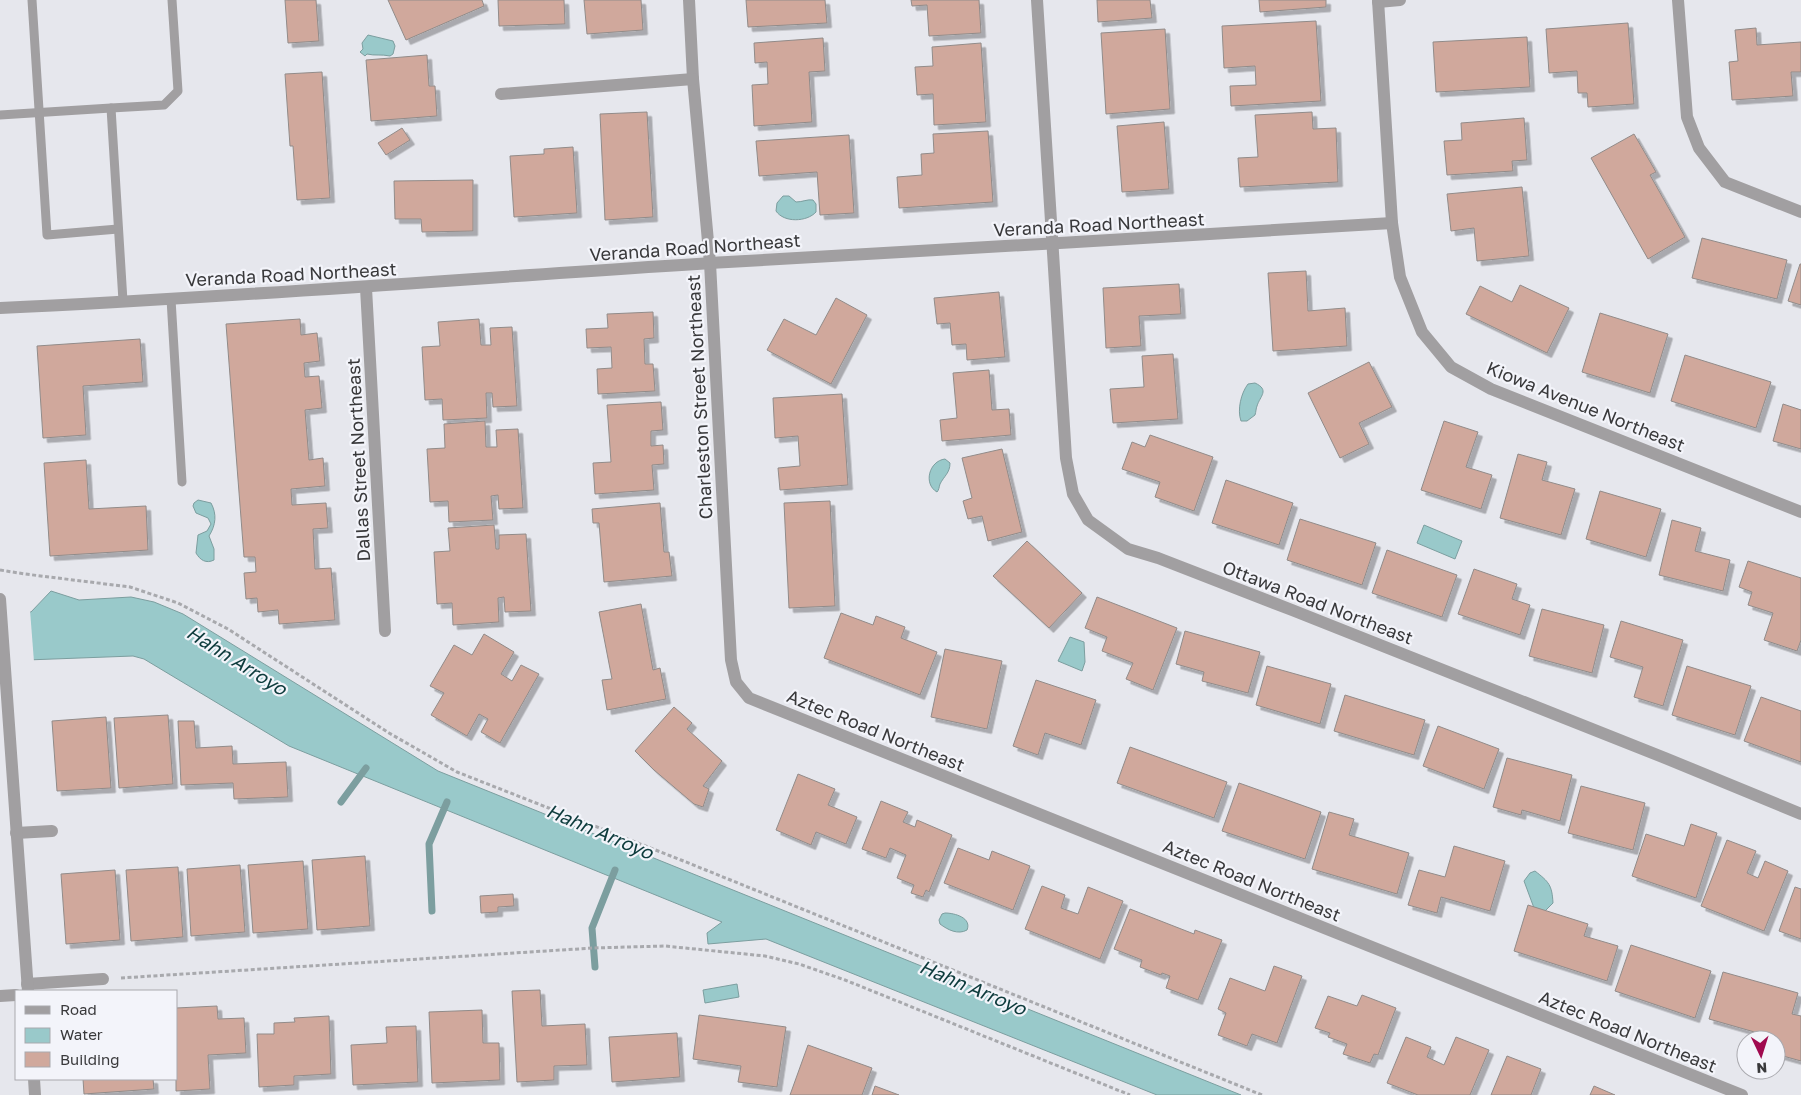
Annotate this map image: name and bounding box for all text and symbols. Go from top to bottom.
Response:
street label: Veranda Road Northeast [993,207,1205,241]
street label: Veranda Road Northeast [589,229,801,265]
street label: Veranda Road Northeast [185,257,397,291]
street label: Charleston Street Northeast [682,274,716,520]
street label: Kiowa Avenue Northeast [1483,356,1689,456]
street label: Dallas Street Northeast [342,358,374,562]
street label: Ottawa Road Northeast [1220,555,1416,649]
water label: Hahn Arroyo [183,620,293,701]
street label: Aztec Road Northeast [784,684,968,776]
water label: Hahn Arroyo [543,798,658,864]
street label: Aztec Road Northeast [1160,834,1344,926]
water label: Hahn Arroyo [916,954,1031,1020]
street label: Aztec Road Northeast [1536,985,1720,1077]
legend [15,990,178,1080]
text: Road [60,1000,97,1018]
text: Water [60,1025,103,1043]
north arrow [1736,1030,1786,1080]
text: Building [60,1050,120,1068]
text: N [1756,1060,1768,1077]

